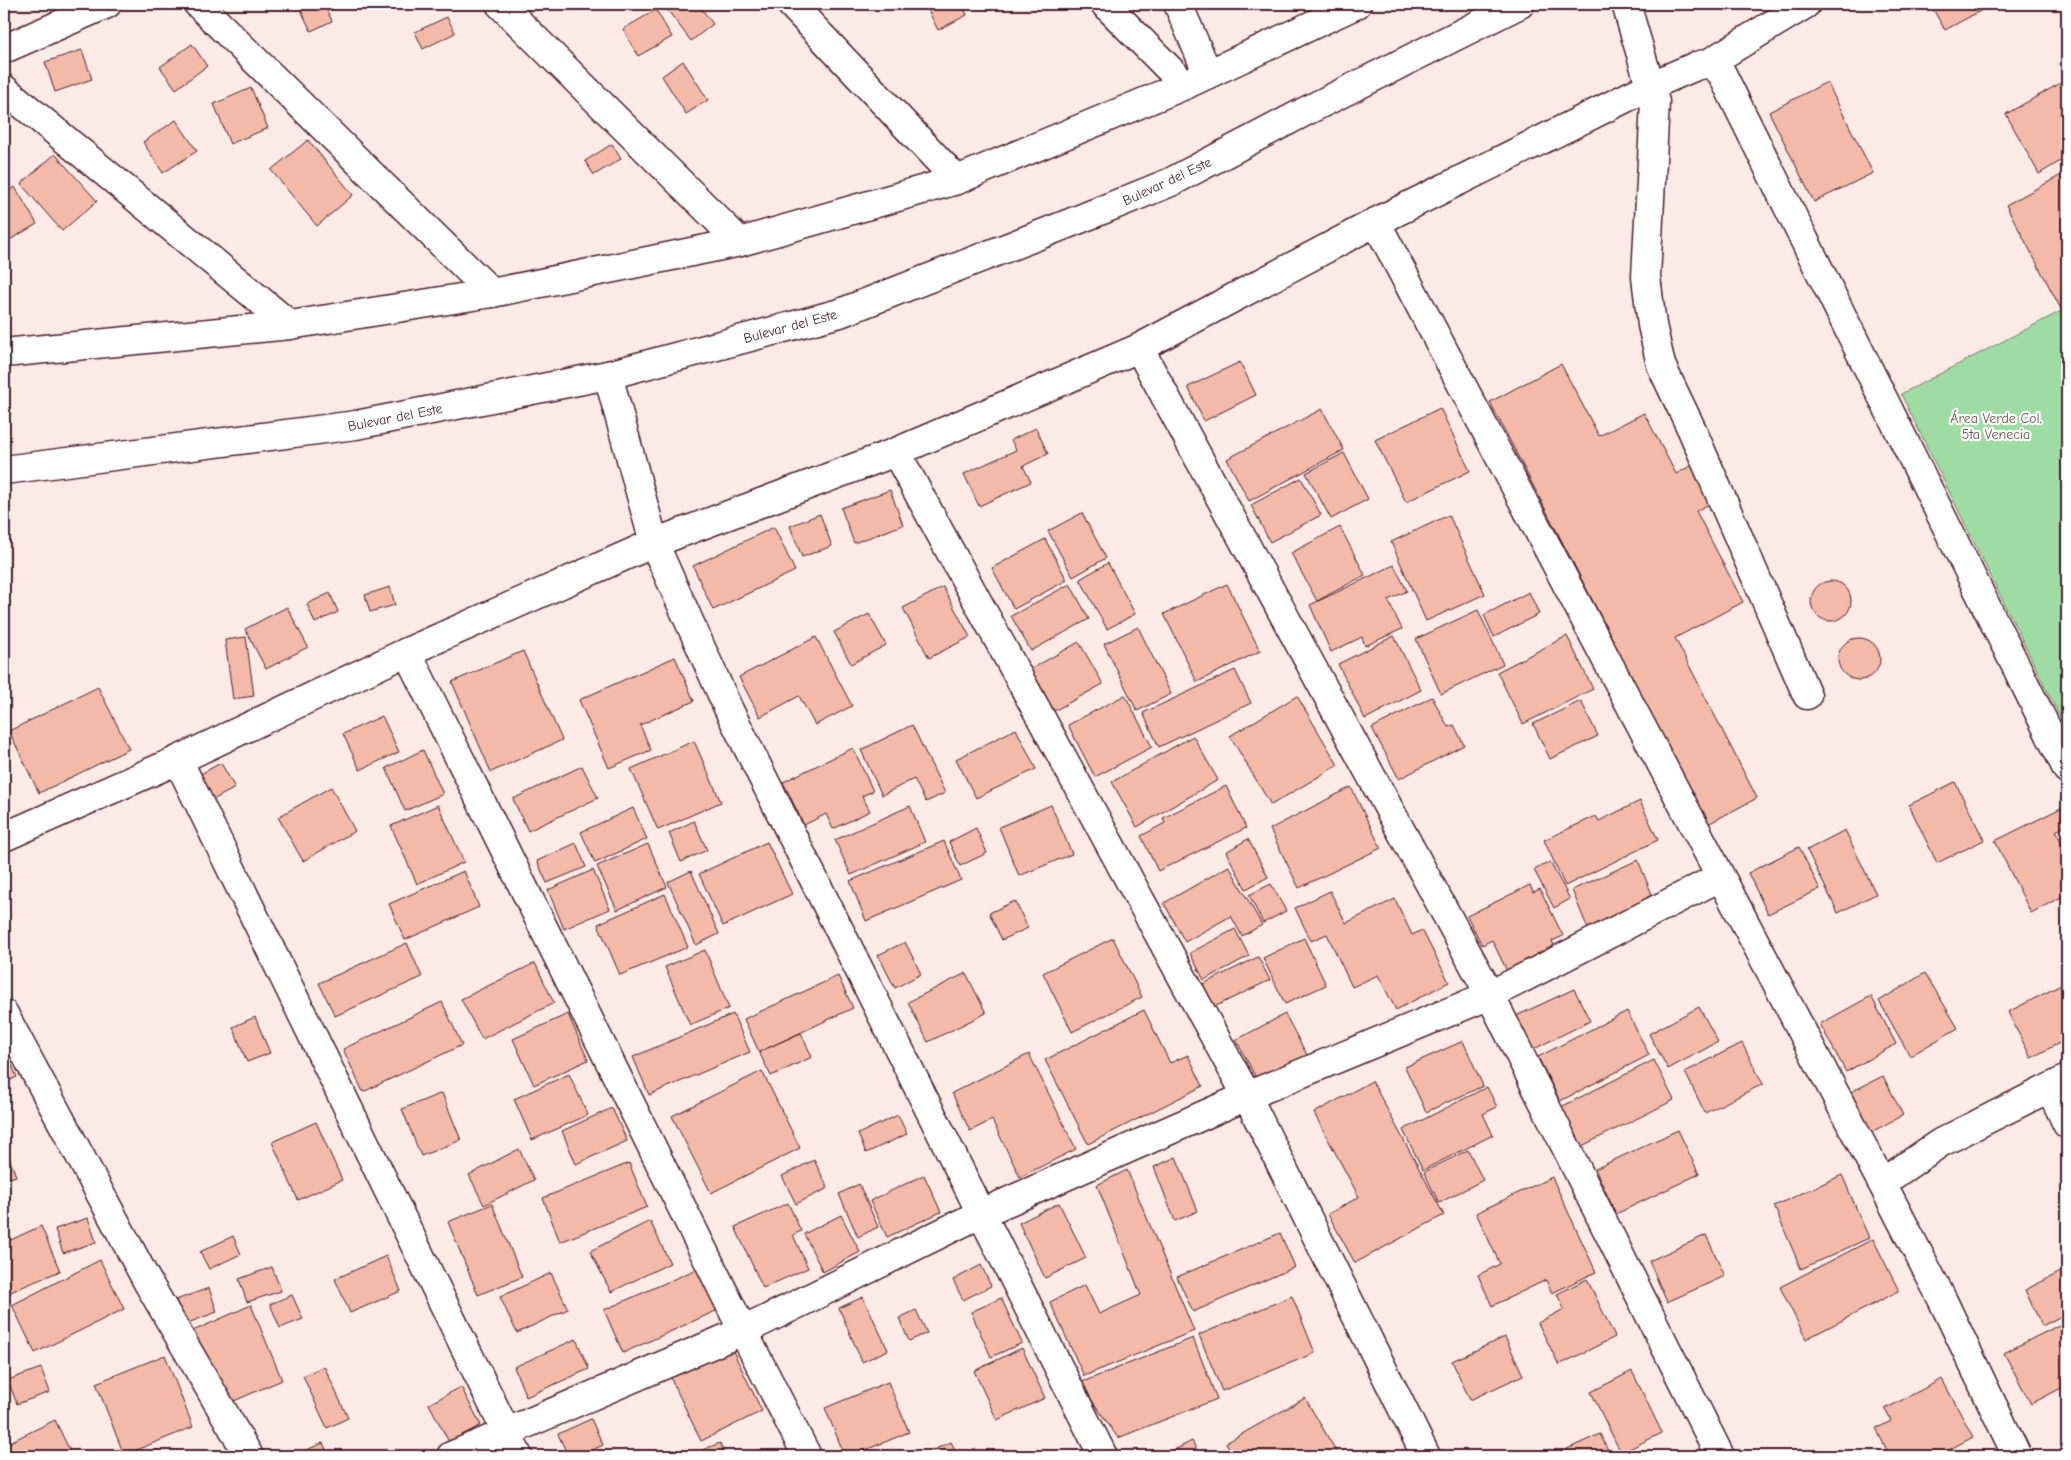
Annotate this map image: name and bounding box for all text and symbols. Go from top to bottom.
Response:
street label: Bulevar del Este [1120,153,1214,209]
street label: Bulevar del Este [742,306,839,347]
street label: Bulevar del Este [346,400,444,435]
park label: Área Verde Col. 5ta Venecia [1950,410,2042,443]

